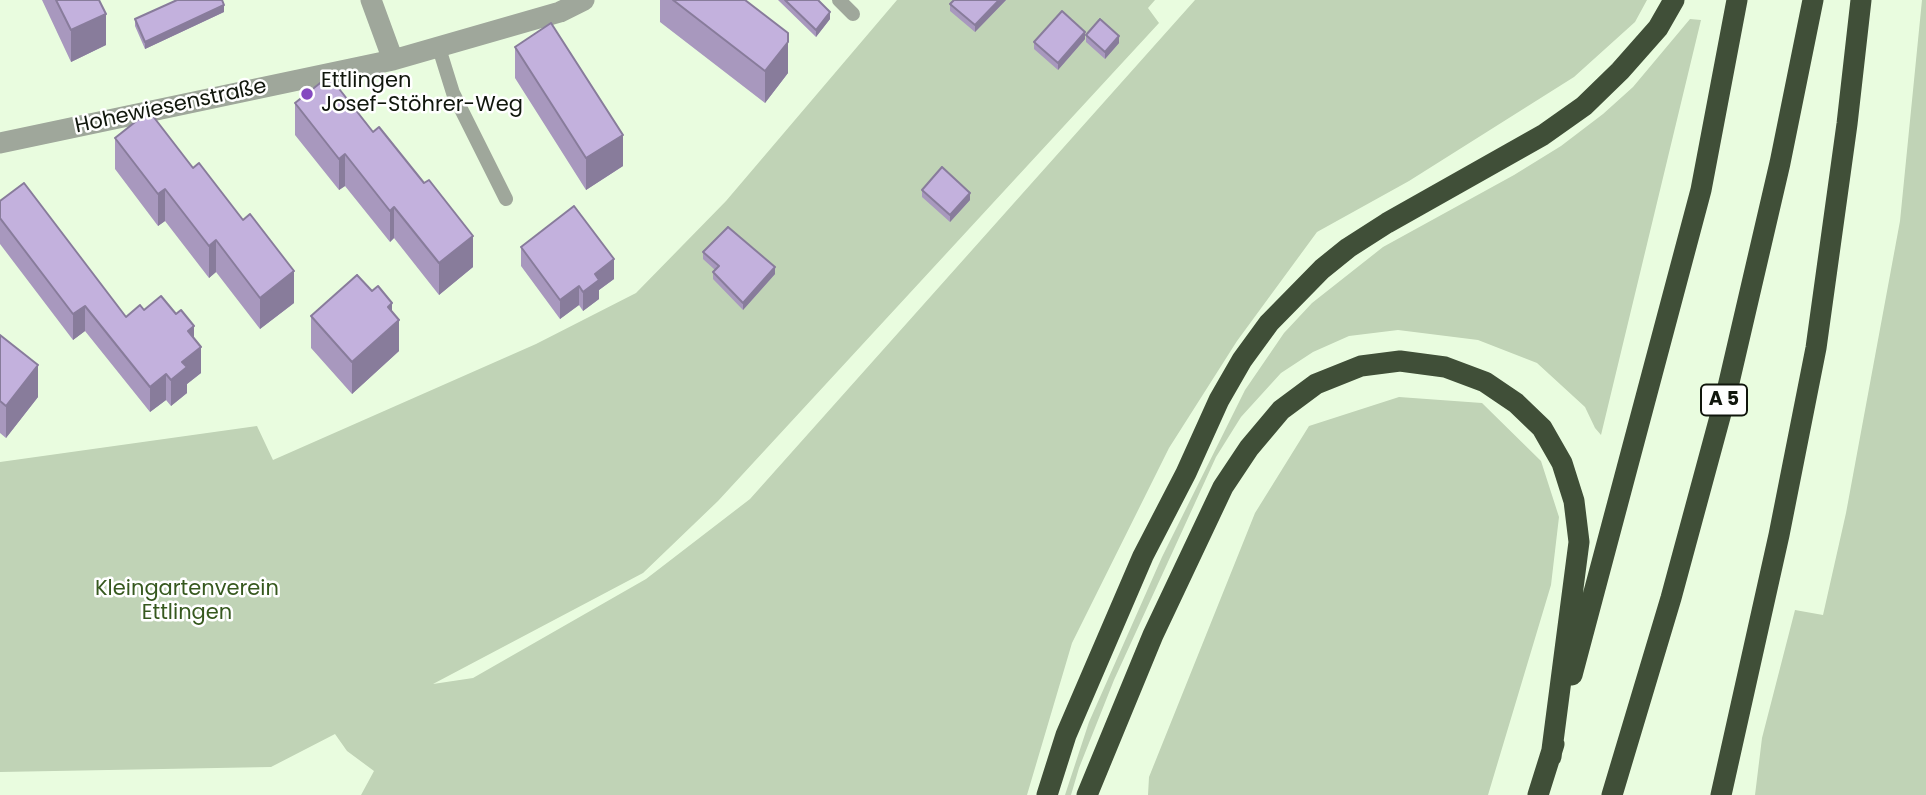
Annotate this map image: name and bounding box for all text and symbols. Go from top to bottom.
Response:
place label: Ettlingen Josef-Stöhrer-Weg [321,69,523,119]
street label: Hohewiesenstraße [73,74,269,140]
marker: Ettlingen Josef-Stöhrer-Weg [299,86,315,102]
road number: A 5 [1701,384,1747,416]
park label: Kleingartenverein Ettlingen [95,577,279,627]

